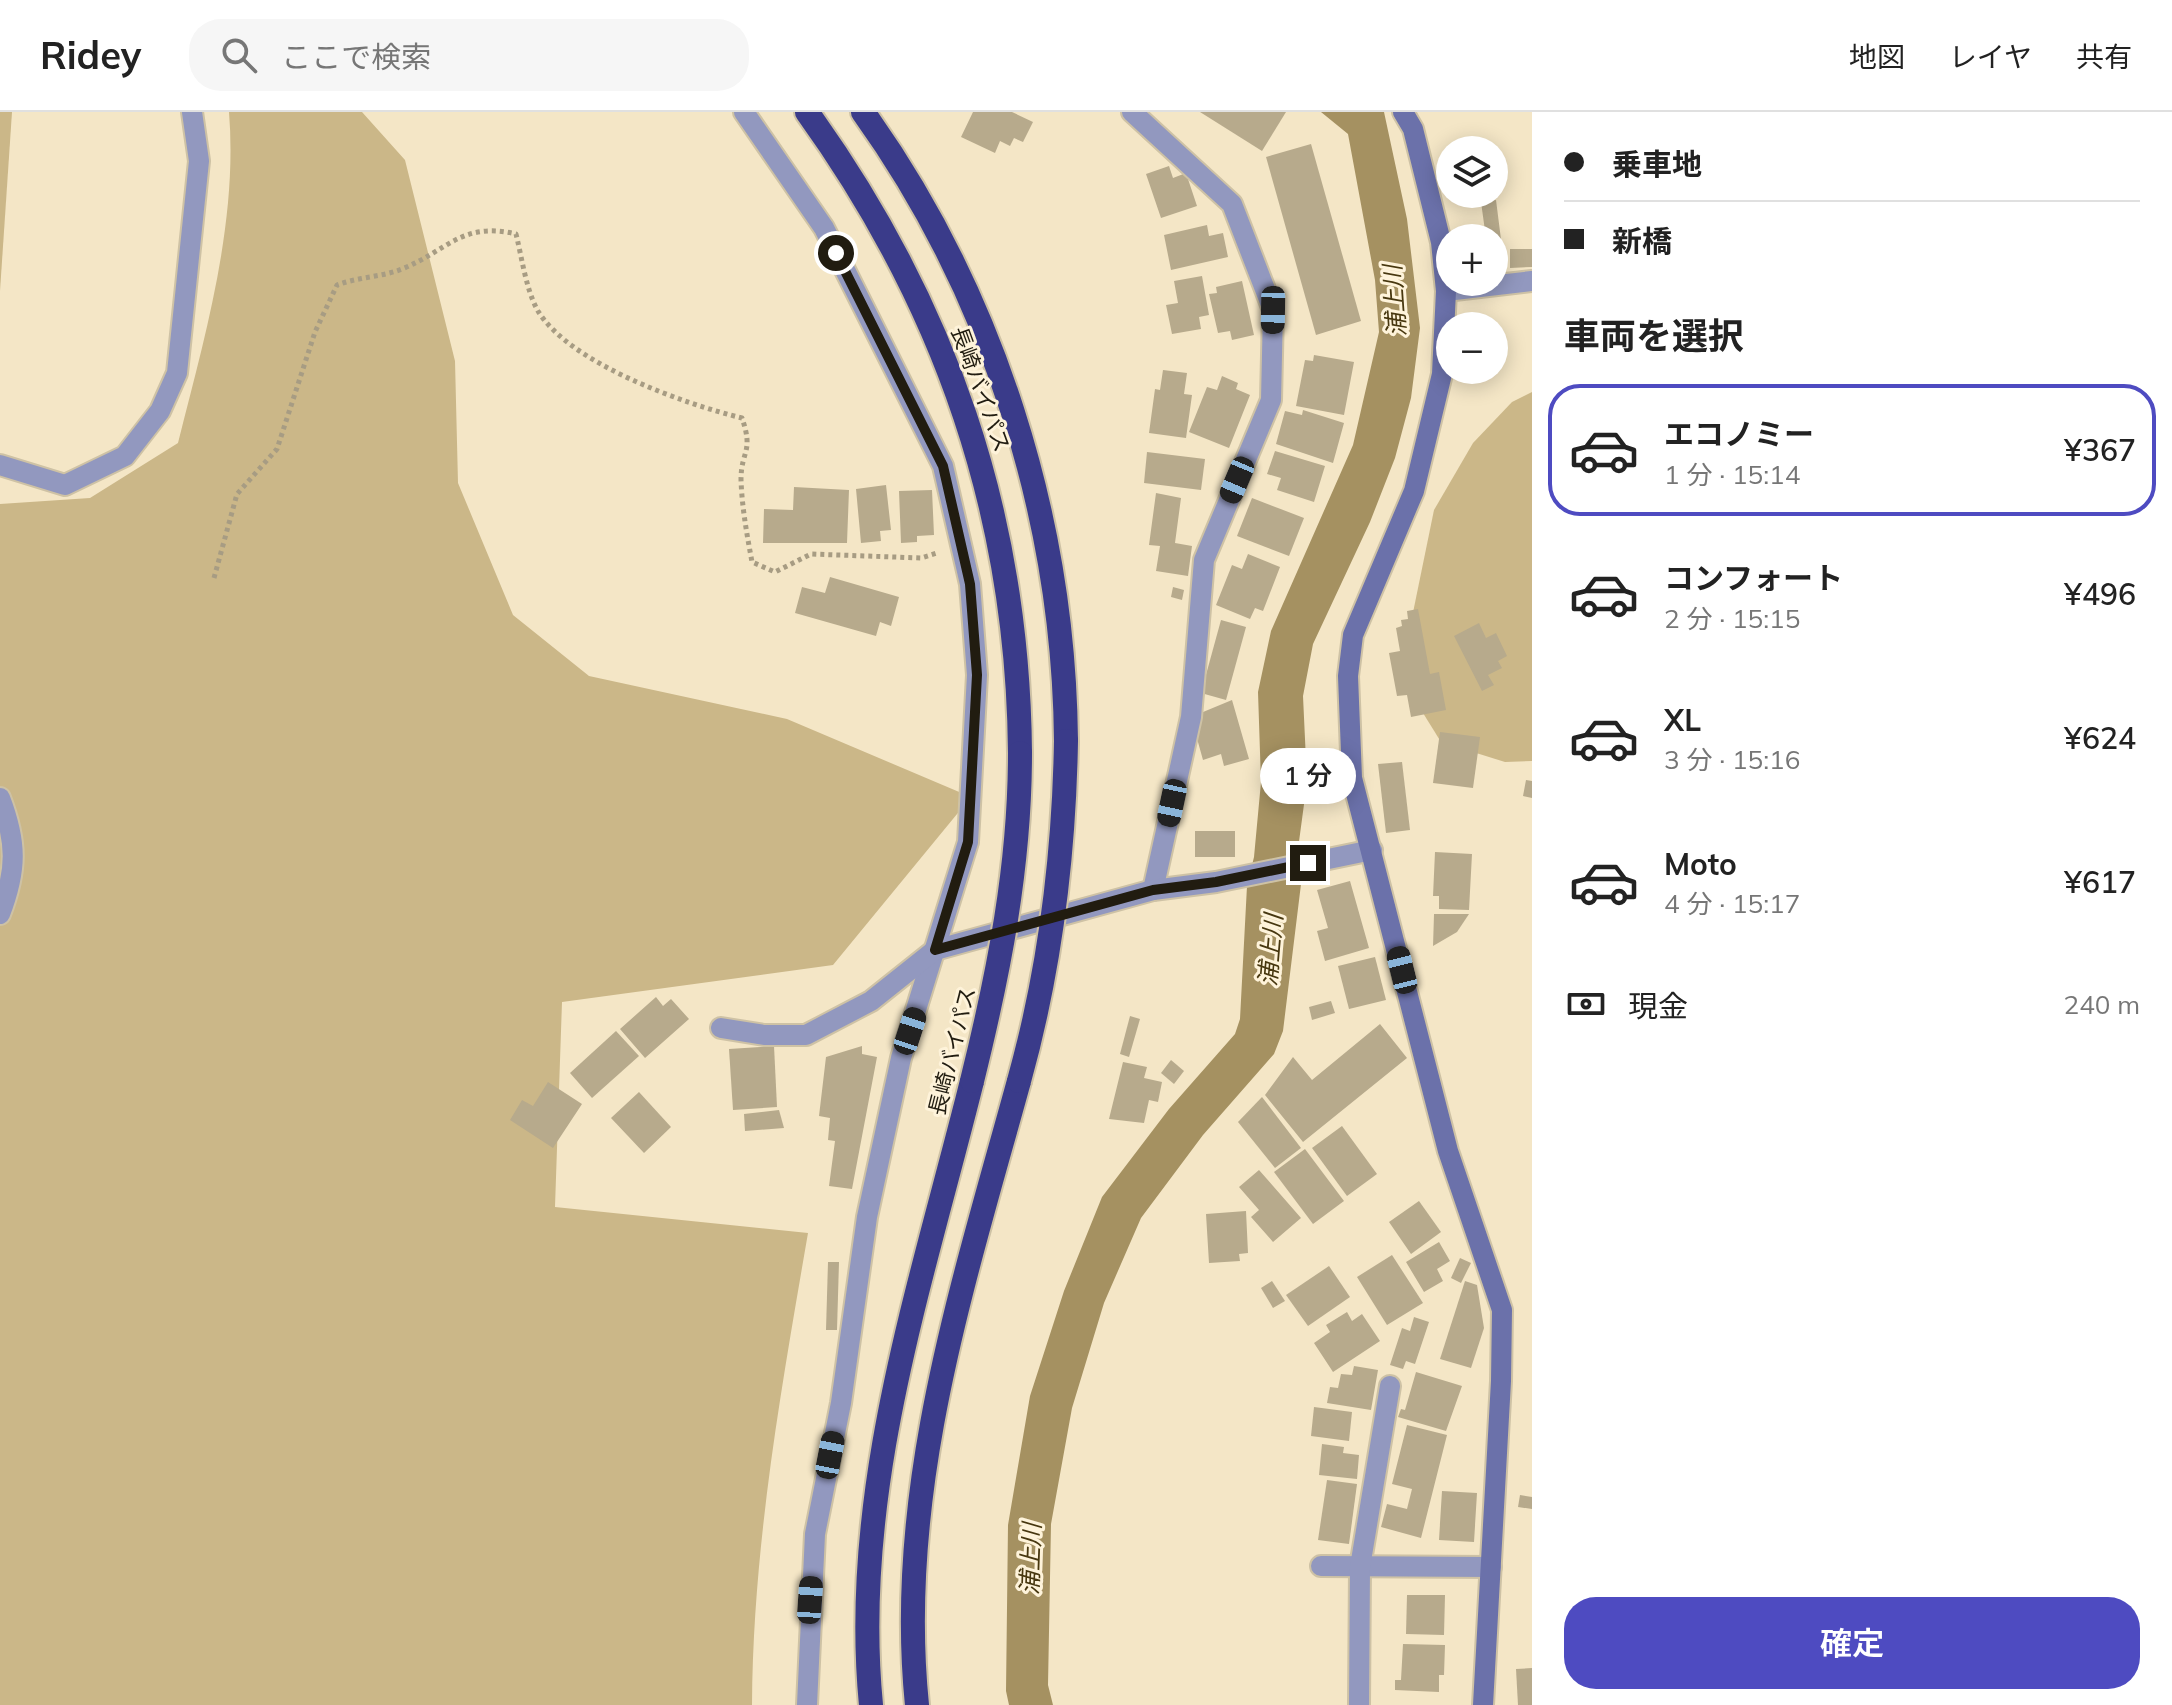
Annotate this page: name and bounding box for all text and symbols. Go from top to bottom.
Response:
search box [189,19,749,91]
text: Ridey [40,31,141,79]
icon: search [217,33,261,77]
text: ここで検索 [281,38,431,76]
text: 地図 [1849,39,1905,74]
text: レイヤ [1949,39,2032,74]
text: 共有 [2076,39,2132,74]
map controls [1436,136,1508,384]
button: layers [1436,136,1508,208]
text: 乗車地 [1612,145,1702,183]
text: 新橋 [1612,222,1672,260]
button: + [1436,224,1508,296]
route start [818,235,854,271]
water label: 浦上川 [1376,261,1411,338]
car [1261,286,1285,334]
button: − [1436,312,1508,384]
text: 車両を選択 [1564,313,1744,358]
street label: 長崎バイパス [945,322,1017,456]
icon: car [1568,414,1640,486]
text: エコノミー [1664,415,1814,453]
text: ¥367 [2064,431,2136,469]
car [1217,453,1257,507]
text: 1 分 · 15:14 [1664,458,1800,491]
icon: car [1568,558,1640,630]
text: コンフォート [1664,559,1843,597]
text: ¥496 [2064,575,2136,613]
text: 2 分 · 15:15 [1664,602,1800,635]
text: XL [1664,701,1701,739]
icon: car [1568,702,1640,774]
text: ¥624 [2064,719,2136,757]
text: 3 分 · 15:16 [1664,743,1800,776]
callout: 1 分 [1260,747,1356,803]
text: 1 分 [1284,759,1332,792]
car [1155,777,1189,829]
route end [1290,845,1326,881]
text: Moto [1664,845,1737,883]
icon: car [1568,846,1640,918]
text: ¥617 [2064,863,2136,901]
text: 4 分 · 15:17 [1664,887,1800,920]
water label: 浦上川 [1252,910,1288,987]
car [1385,944,1419,996]
icon: cash [1564,982,1608,1026]
street label: 長崎バイパス [923,984,981,1118]
text: 現金 [1628,987,1688,1025]
text: 240 m [2064,988,2140,1021]
car [891,1004,929,1058]
car [814,1429,846,1481]
water label: 浦上川 [1014,1520,1046,1596]
car [796,1575,824,1625]
button: 確定 [1564,1597,2140,1689]

